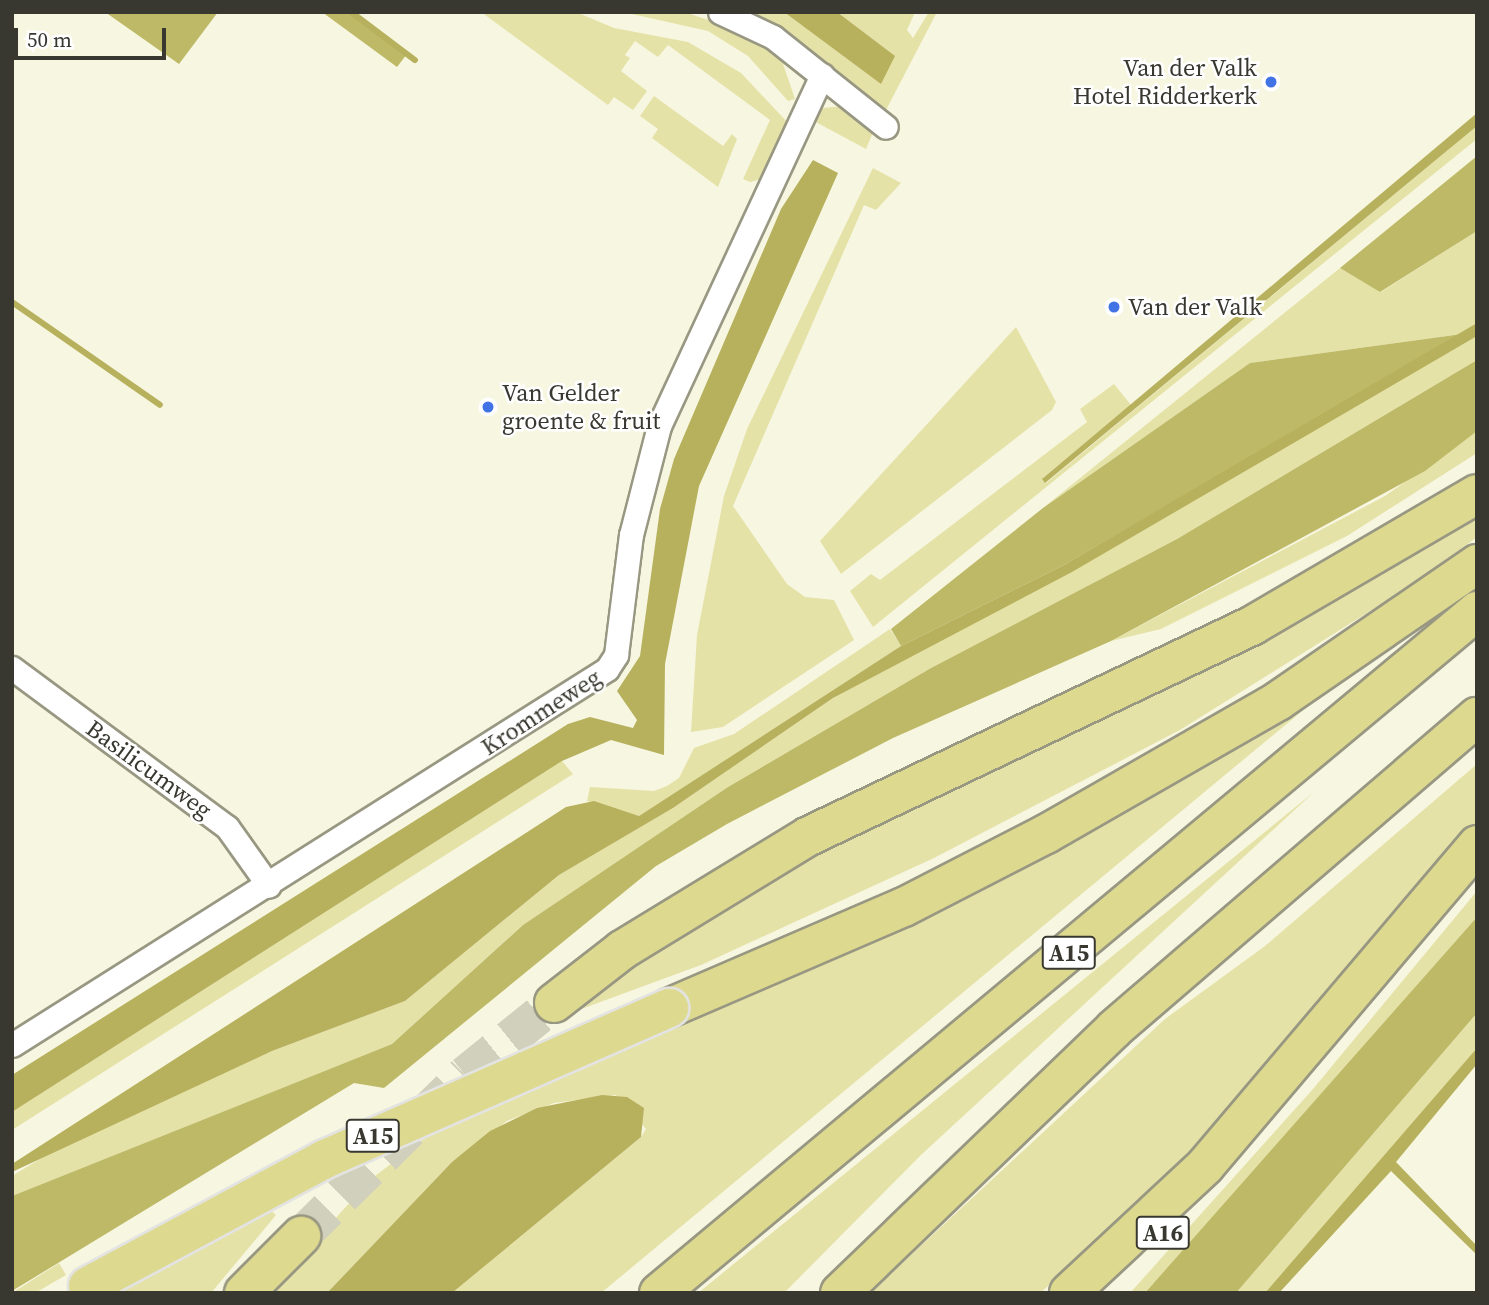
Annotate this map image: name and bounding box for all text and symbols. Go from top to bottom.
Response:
scale bar [18,14,170,58]
text: 50 m [27,25,72,54]
place label: Van der Valk Hotel Ridderkerk [1073,54,1257,110]
marker: Van der Valk Hotel Ridderkerk [1263,74,1279,90]
place label: Van der Valk [1128,293,1263,321]
marker: Van der Valk [1106,299,1122,315]
place label: Van Gelder groente & fruit [502,379,660,435]
marker: Van Gelder groente & fruit [480,399,496,415]
street label: Krommeweg [476,663,606,761]
street label: Basilicumweg [81,714,217,824]
road number: A15 [1041,934,1097,972]
road number: A15 [345,1116,401,1156]
road number: A16 [1135,1214,1191,1252]

